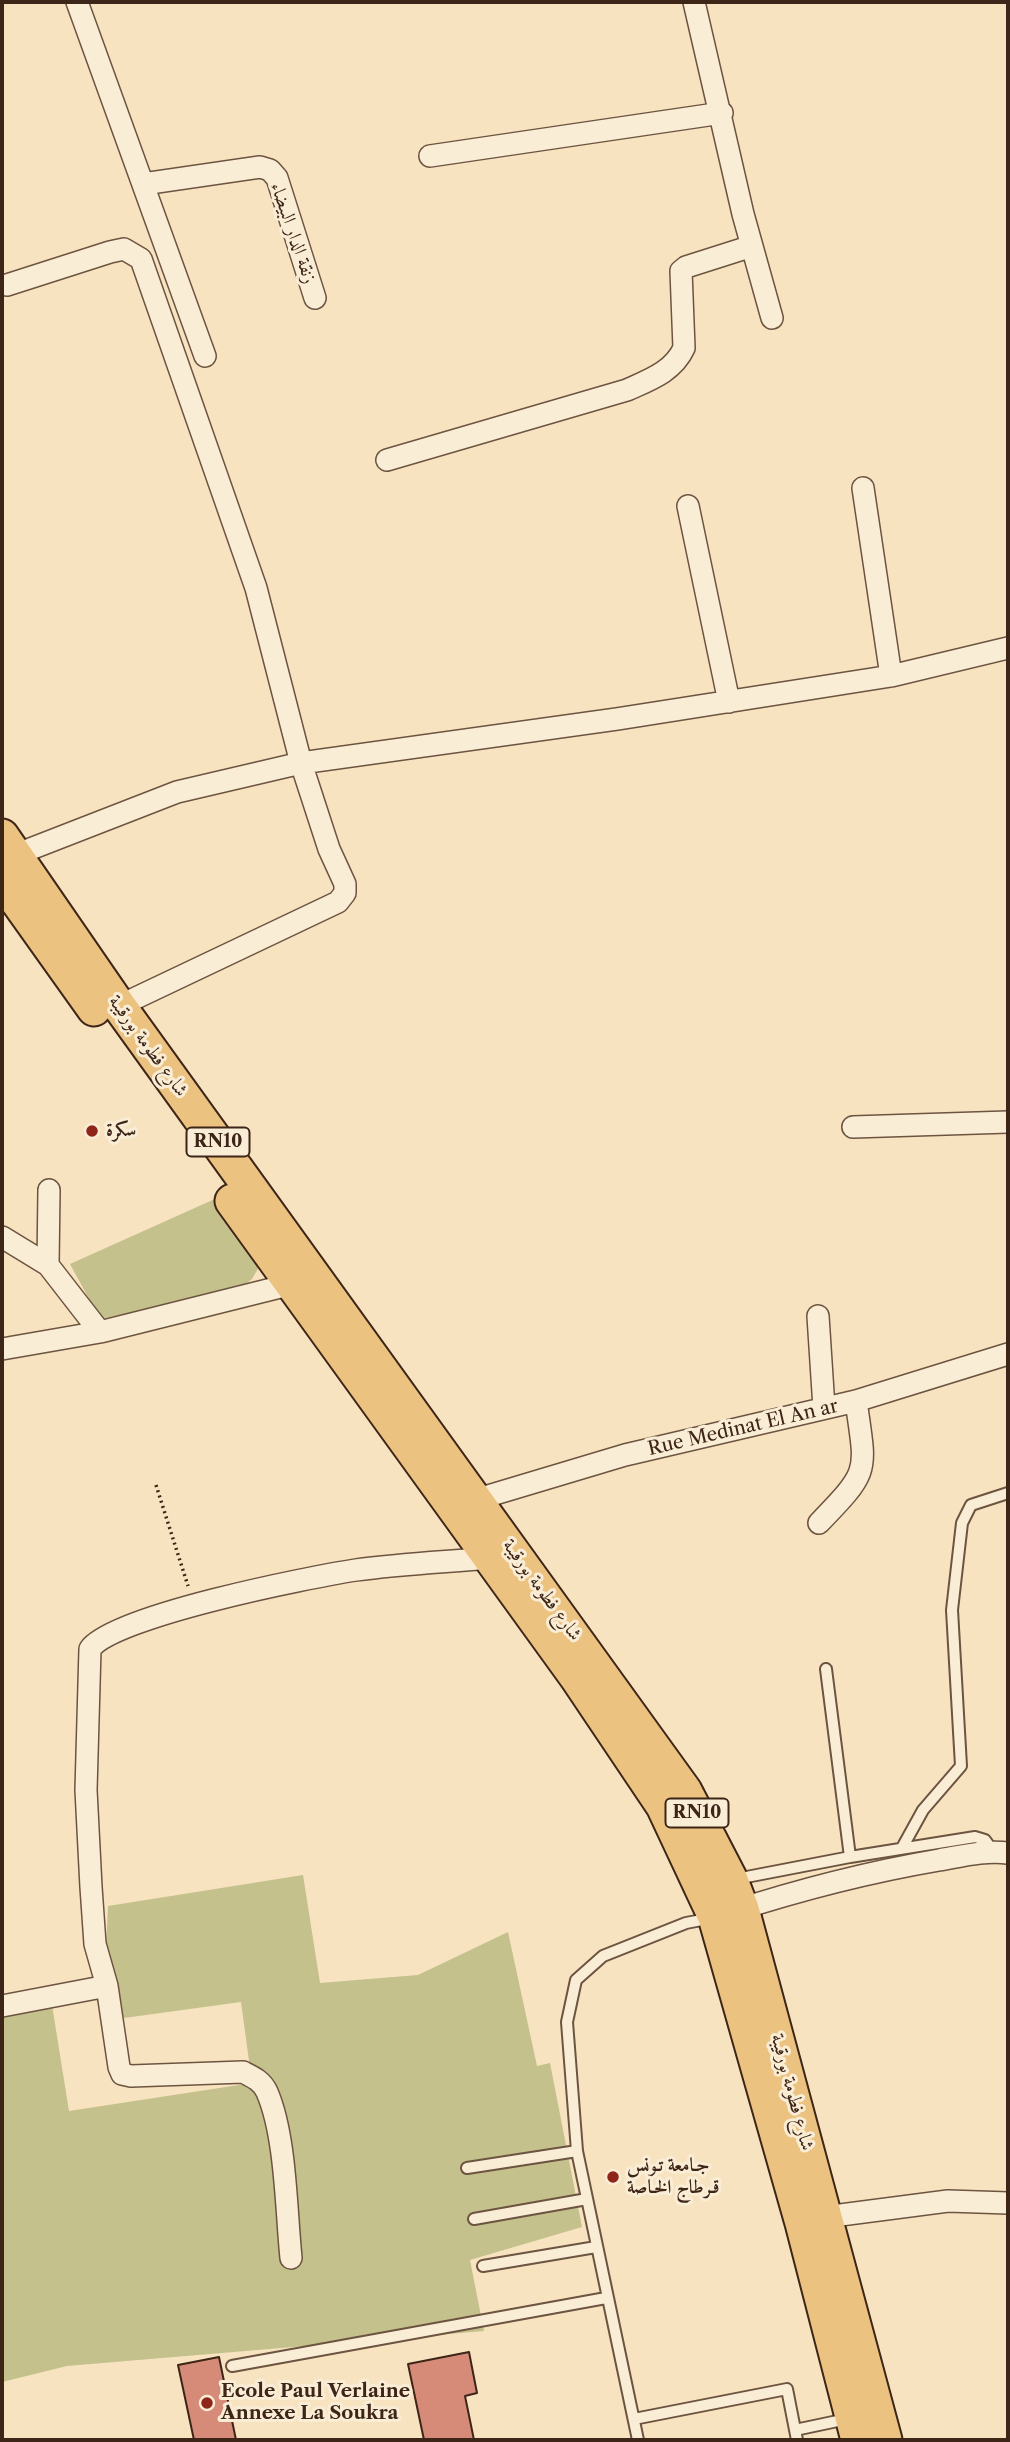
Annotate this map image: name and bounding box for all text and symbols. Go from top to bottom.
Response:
street label: زنقة الدار البيضاء [265,179,321,287]
street label: شارع فطومة بورقيبة [103,991,193,1101]
place label: سكرة [106,1120,136,1142]
marker: سكرة [84,1123,100,1139]
road number: RN10 [186,1128,249,1156]
street label: Rue Medinat El An ar [646,1395,840,1461]
street label: شارع فطومة بورقيبة [497,1535,587,1645]
road number: RN10 [666,1798,728,1828]
street label: شارع فطومة بورقيبة [765,2031,819,2153]
place label: جـامعة تـونس قـرطاج الخـاصة [627,2155,720,2199]
marker: جـامعة تـونس قـرطاج الخـاصة [605,2169,621,2185]
place label: Ecole Paul Verlaine Annexe La Soukra [221,2381,410,2425]
marker: Ecole Paul Verlaine Annexe La Soukra [199,2395,215,2411]

